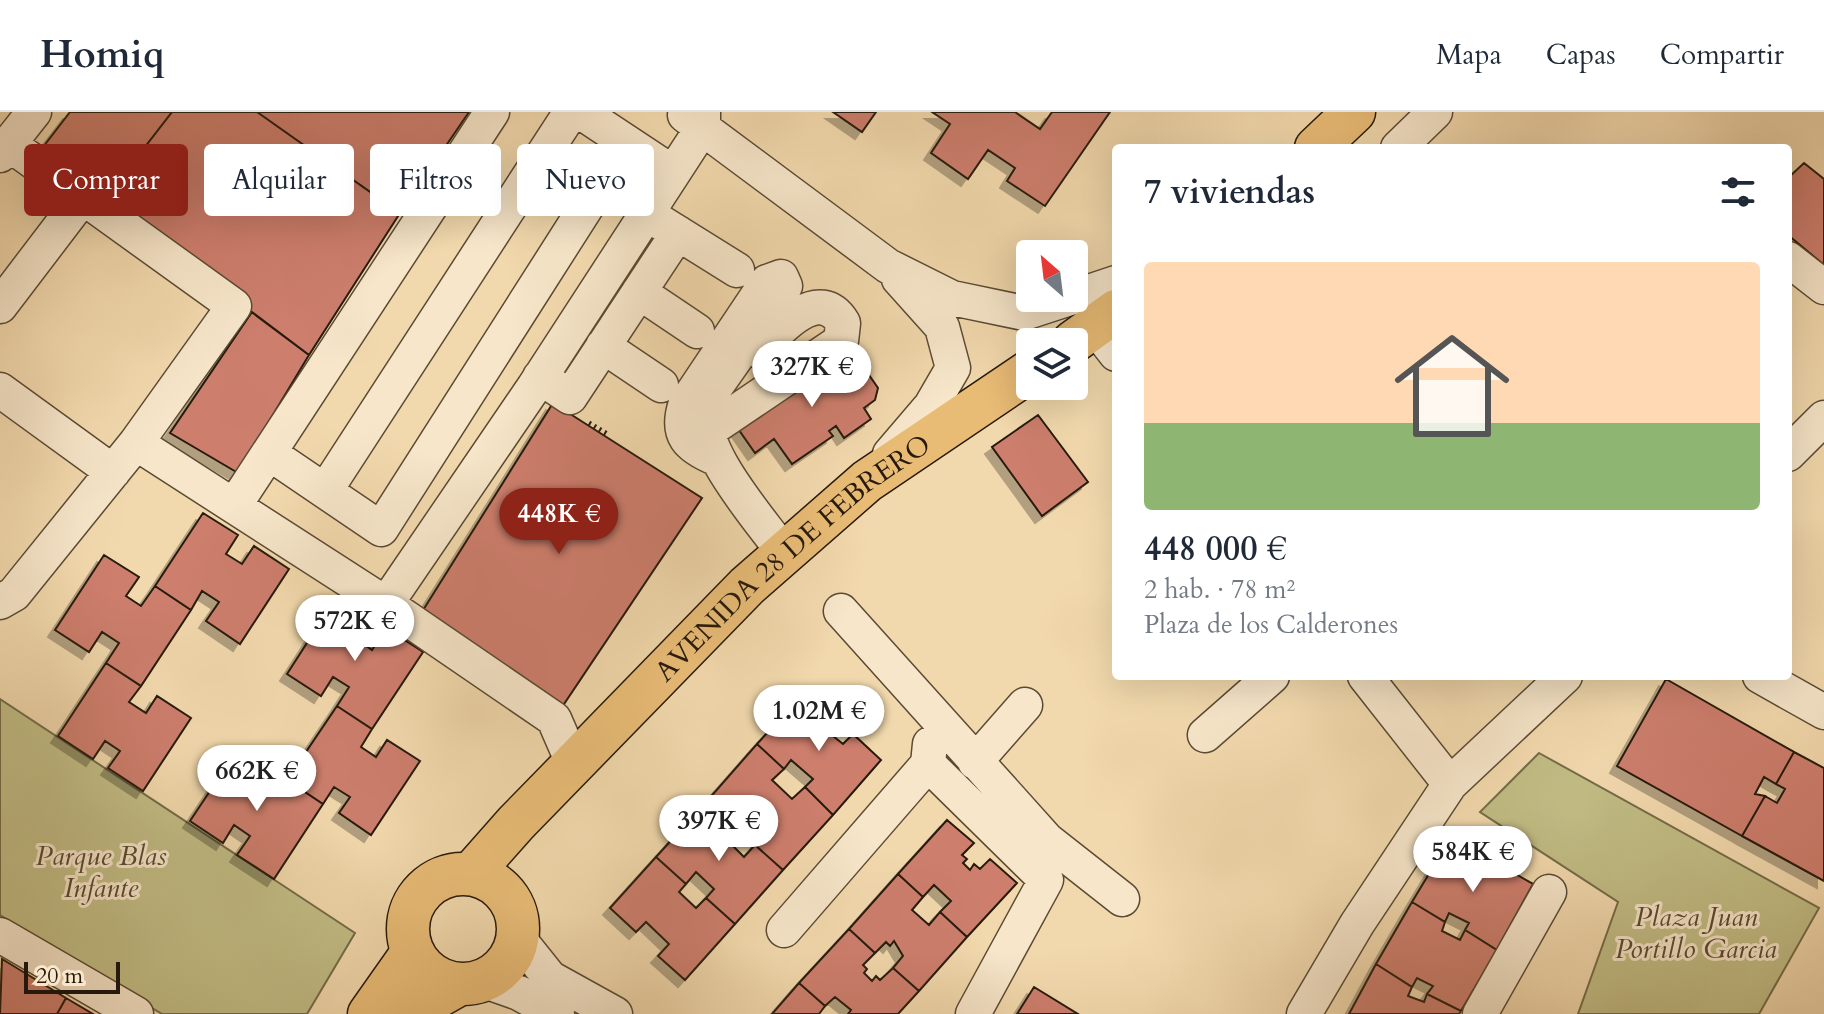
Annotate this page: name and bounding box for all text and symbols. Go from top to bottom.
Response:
text: Homiq [40,29,164,81]
text: Mapa [1436,36,1502,74]
text: Capas [1546,36,1616,74]
text: Compartir [1660,36,1784,74]
chip: Comprar [24,144,188,216]
chip: Alquilar [204,144,354,216]
chip: Filtros [370,144,501,216]
chip: Nuevo [517,144,654,216]
text: 7 viviendas [1144,169,1315,215]
icon: filters [1716,170,1760,214]
north arrow [1016,240,1088,312]
map controls [1016,240,1088,400]
icon: home [1380,314,1524,458]
button: layers [1016,328,1088,400]
pin: 327K € [747,341,877,409]
text: 327K € [770,349,854,384]
street label: AVENIDA 28 DE FEBRERO [646,426,938,690]
pin: 448K € [494,488,624,556]
text: 448K € [517,496,601,531]
text: 448 000 € [1144,526,1287,572]
text: 2 hab. · 78 m² [1144,572,1295,607]
pin: 572K € [290,595,420,663]
text: 572K € [313,603,397,638]
text: Plaza de los Calderones [1144,607,1398,642]
pin: 1.02M € [745,685,893,753]
text: 1.02M € [771,693,867,728]
pin: 662K € [192,745,322,813]
text: 662K € [215,753,299,788]
pin: 397K € [654,795,784,863]
text: 397K € [677,803,761,838]
pin: 584K € [1408,826,1538,894]
text: 584K € [1431,834,1515,869]
park label: Parque Blas Infante [35,837,167,907]
park label: Plaza Juan Portillo Garcia [1615,898,1777,968]
scale bar [24,958,120,994]
text: 20 m [36,961,83,991]

